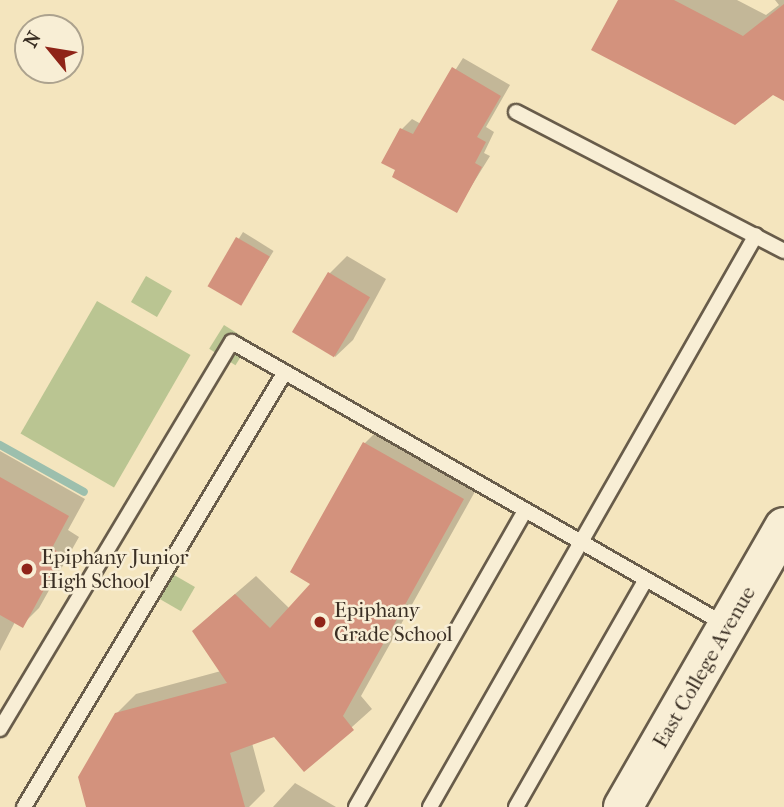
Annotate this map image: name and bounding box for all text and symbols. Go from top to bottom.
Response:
north arrow [14,14,84,84]
text: N [19,28,46,51]
place label: Epiphany Junior High School [41,544,188,594]
marker: Epiphany Junior High School [19,561,35,577]
street label: East College Avenue [647,582,761,752]
place label: Epiphany Grade School [334,597,452,647]
marker: Epiphany Grade School [312,614,328,630]

